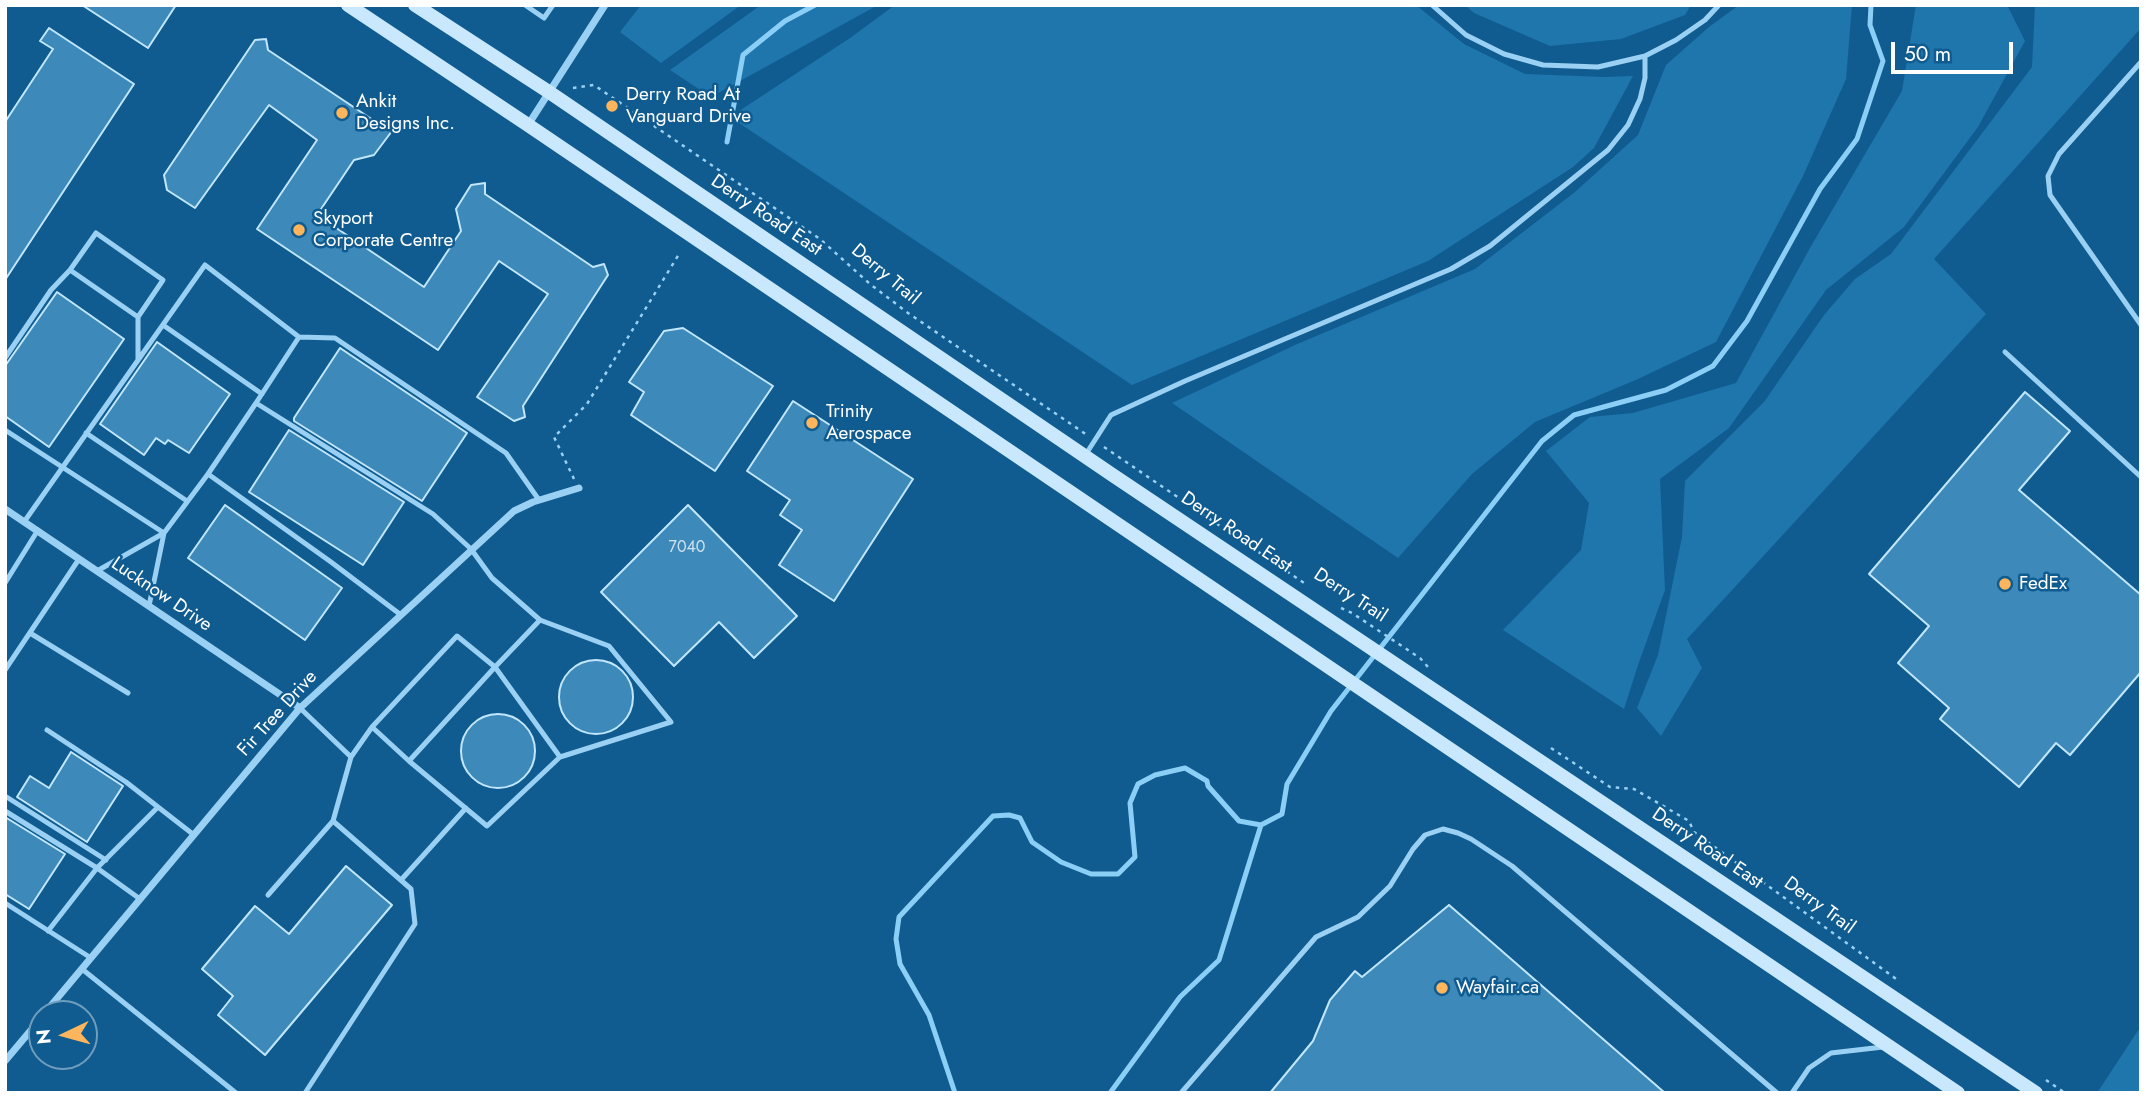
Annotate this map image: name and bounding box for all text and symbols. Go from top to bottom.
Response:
scale bar [1894,28,2016,72]
text: 50 m [1904,39,1951,69]
place label: Derry Road At Vanguard Drive [626,84,751,128]
place label: Ankit Designs Inc. [356,91,455,135]
marker: Derry Road At Vanguard Drive [604,98,620,114]
marker: Ankit Designs Inc. [334,105,350,121]
street label: Derry Road East [706,171,826,261]
place label: Skyport Corporate Centre [313,208,453,252]
marker: Skyport Corporate Centre [291,222,307,238]
street label: Derry Trail [846,240,924,310]
place label: Trinity Aerospace [826,401,911,445]
marker: Trinity Aerospace [804,415,820,431]
street label: Derry Road East [1176,488,1296,578]
house number: 7040 [669,538,705,558]
street label: Lucknow Drive [106,553,216,637]
street label: Derry Trail [1309,564,1391,628]
place label: FedEx [2019,573,2067,595]
marker: FedEx [1997,576,2013,592]
street label: Fir Tree Drive [233,666,323,762]
street label: Derry Road East [1647,804,1767,894]
street label: Derry Trail [1779,872,1859,940]
place label: Wayfair.ca [1456,977,1539,999]
marker: Wayfair.ca [1434,980,1450,996]
north arrow [28,1000,98,1070]
text: N [29,1028,58,1045]

